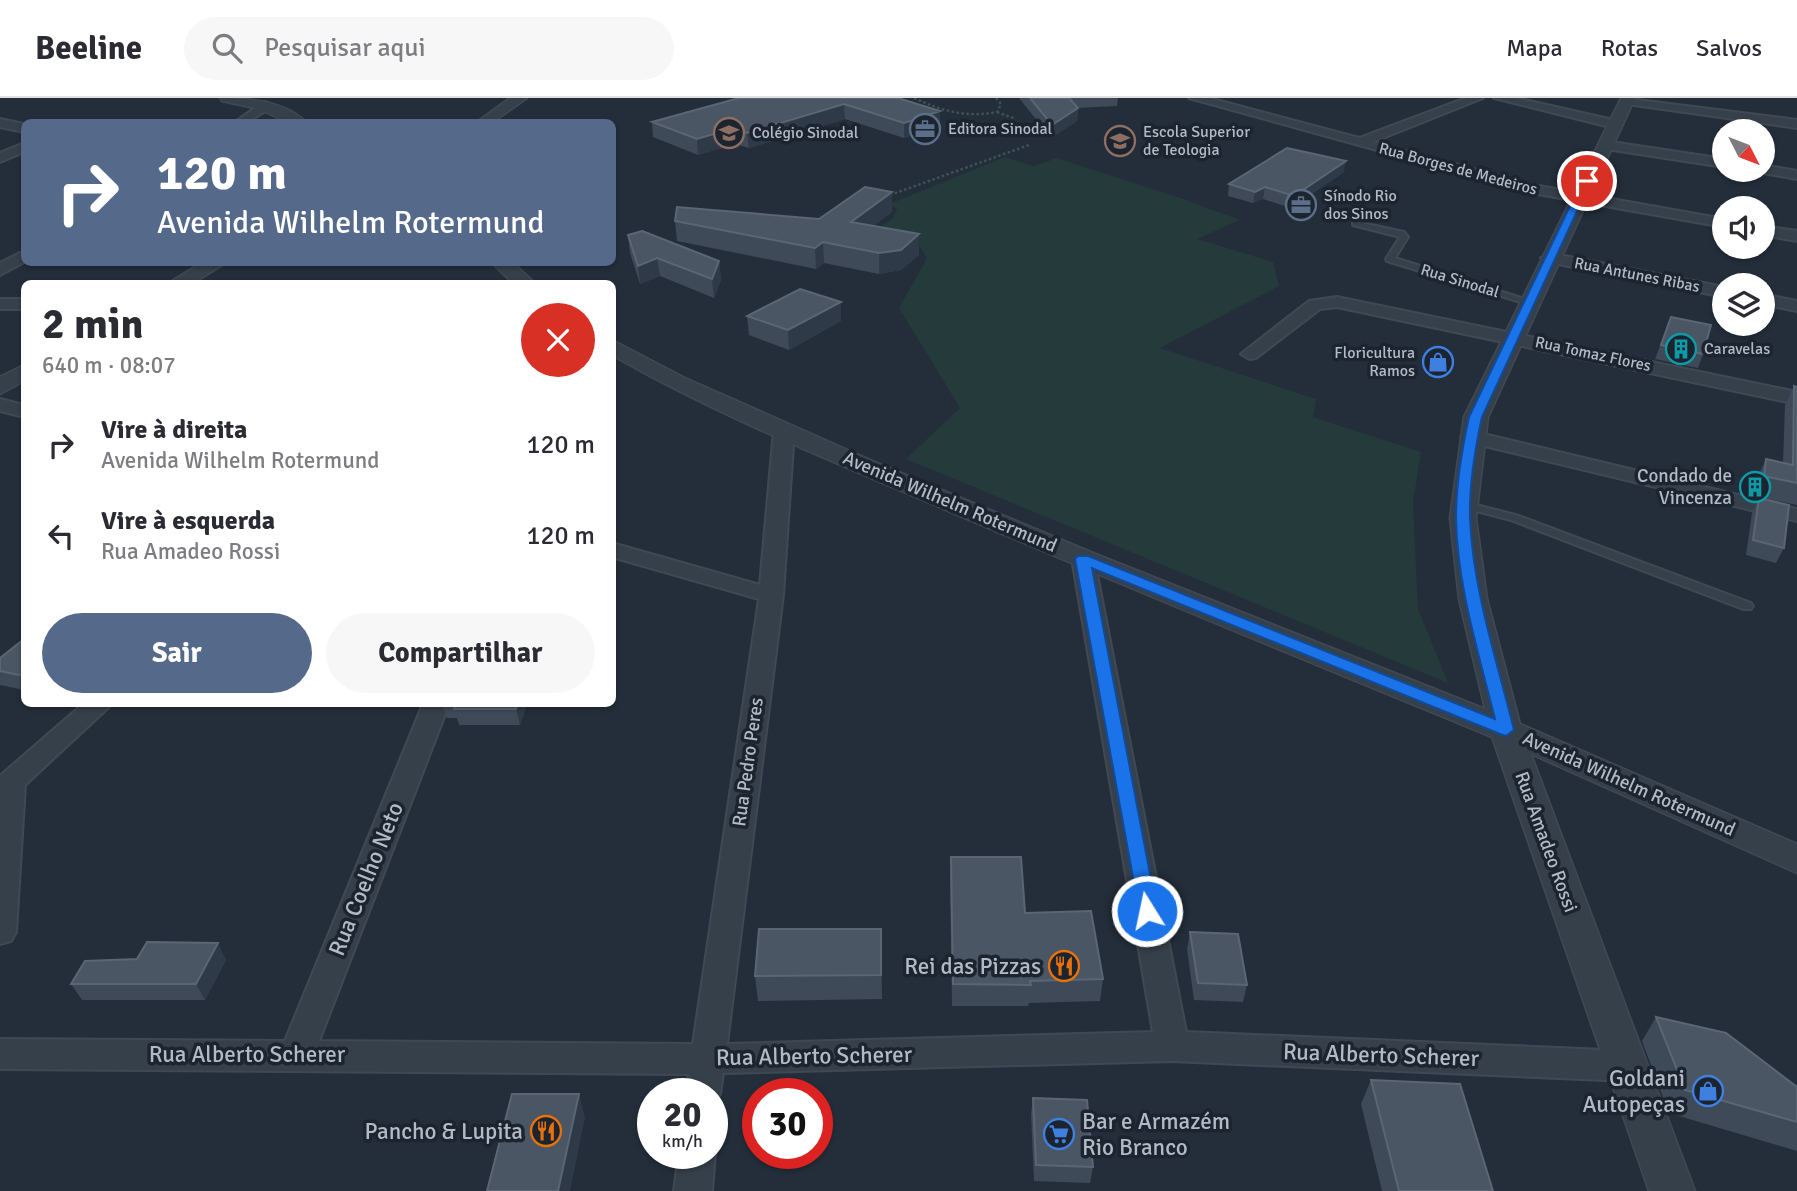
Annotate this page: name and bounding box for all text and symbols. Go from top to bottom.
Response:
search box [184,17,674,80]
text: Beeline [35,28,142,69]
icon: search [208,29,246,67]
text: Pesquisar aqui [264,32,425,64]
text: Mapa [1506,33,1563,63]
text: Rotas [1601,33,1658,63]
text: Salvos [1696,33,1762,63]
office icon: Editora Sinodal [908,112,942,146]
school or university icon: Colégio Sinodal [712,116,746,150]
place label: Editora Sinodal [948,119,1053,139]
north arrow [1712,119,1774,182]
map controls [1712,119,1775,336]
place label: Escola Superior de Teologia [1143,122,1250,160]
place label: Colégio Sinodal [752,123,859,143]
school or university icon: Escola Superior de Teologia [1103,124,1137,158]
street label: Rua Borges de Medeiros [1377,138,1539,200]
text: 120 m [157,143,287,203]
icon: right [42,147,133,238]
pin [1557,151,1617,211]
icon: arrive [1568,162,1606,200]
place label: Sínodo Rio dos Sinos [1324,186,1397,224]
office icon: Sínodo Rio dos Sinos [1284,188,1318,222]
button: sound [1712,196,1775,259]
text: Avenida Wilhelm Rotermund [157,203,544,242]
street label: Rua Antunes Ribas [1573,253,1701,297]
street label: Rua Sinodal [1418,260,1502,303]
button: layers [1712,273,1775,336]
text: 2 min [42,299,143,350]
button: close [521,303,595,377]
street label: Rua Tomaz Flores [1533,332,1653,376]
building icon: Caravelas [1664,332,1698,366]
place label: Caravelas [1704,339,1770,359]
place label: Floricultura Ramos [1334,343,1415,381]
shop icon: Floricultura Ramos [1421,345,1455,379]
text: 640 m · 08:07 [42,351,176,380]
text: Vire à direita [101,414,247,446]
icon: right [42,426,80,464]
text: 120 m [526,429,595,461]
text: Avenida Wilhelm Rotermund [101,446,379,475]
street label: Avenida Wilhelm Rotermund [839,446,1061,558]
place label: Condado de Vincenza [1637,464,1732,510]
building icon: Condado de Vincenza [1738,470,1772,504]
text: Vire à esquerda [101,505,275,537]
icon: left [42,517,80,555]
text: 120 m [526,520,595,552]
text: Rua Amadeo Rossi [101,537,280,566]
button: Sair [42,613,312,693]
button: Compartilhar [326,613,595,693]
street label: Rua Pedro Peres [727,696,769,828]
street label: Avenida Wilhelm Rotermund [1519,726,1739,842]
street label: Rua Amadeo Rossi [1509,768,1583,916]
street label: Rua Coelho Neto [322,798,410,960]
position arrow [1110,874,1184,948]
restaurant icon: Rei das Pizzas [1047,949,1081,983]
place label: Rei das Pizzas [904,952,1041,981]
street label: Rua Alberto Scherer [1282,1037,1480,1073]
street label: Rua Alberto Scherer [149,1040,346,1069]
street label: Rua Alberto Scherer [716,1040,913,1072]
place label: Goldani Autopeças [1583,1064,1685,1119]
shop icon: Goldani Autopeças [1691,1074,1725,1108]
speed limit sign: 30 [742,1078,833,1169]
text: 20 [664,1093,701,1136]
place label: Bar e Armazém Rio Branco [1082,1107,1230,1162]
restaurant icon: Pancho & Lupita [529,1114,563,1148]
place label: Pancho & Lupita [364,1117,523,1146]
supermarket icon: Bar e Armazém Rio Branco [1042,1117,1076,1151]
text: km/h [662,1130,703,1152]

